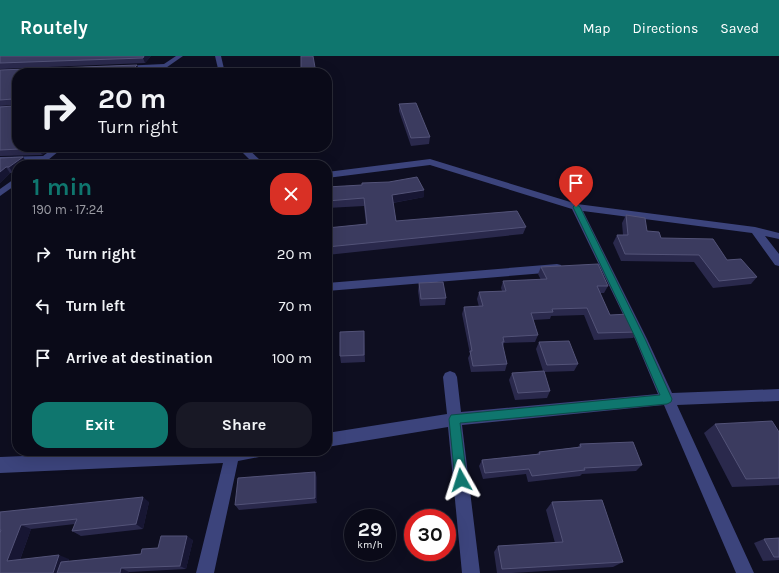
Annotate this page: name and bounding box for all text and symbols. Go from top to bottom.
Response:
text: Routely [20,17,88,39]
text: Map [583,20,611,37]
text: Directions [633,20,698,37]
text: Saved [720,20,759,37]
text: 20 m [98,82,166,115]
icon: right [32,84,84,136]
text: Turn right [98,116,178,138]
pin [559,166,593,207]
icon: arrive [565,172,587,194]
text: 1 min [32,173,92,201]
button: close [270,173,312,215]
text: 190 m · 17:24 [32,202,104,217]
icon: right [32,243,54,265]
text: Turn right [66,245,136,263]
text: 20 m [277,245,312,263]
icon: left [32,295,54,317]
text: Turn left [66,297,125,315]
text: 70 m [278,297,312,315]
icon: arrive [32,347,54,369]
text: Arrive at destination [66,349,213,367]
text: 100 m [272,349,312,367]
button: Exit [32,402,168,448]
button: Share [176,402,312,448]
position arrow [440,459,482,501]
speed limit sign: 30 [404,509,456,561]
text: 29 [358,518,382,541]
text: km/h [357,539,383,551]

